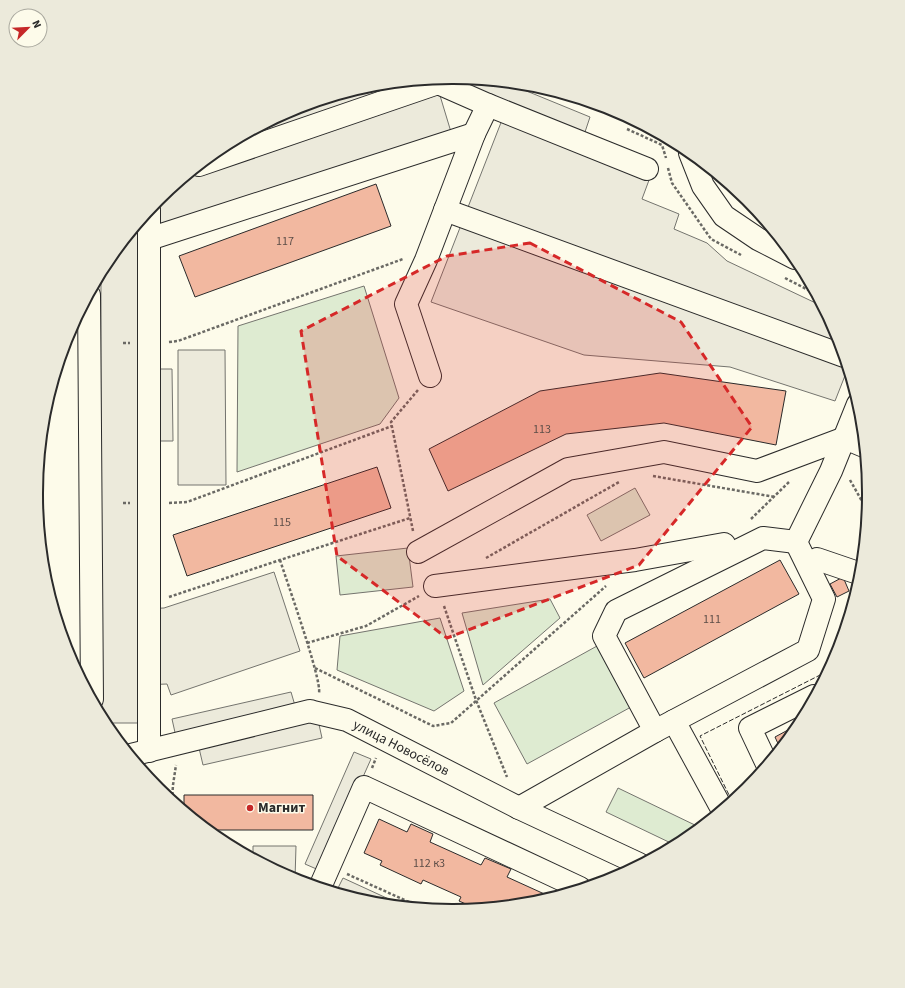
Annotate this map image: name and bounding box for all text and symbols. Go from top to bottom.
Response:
north arrow [8,8,48,48]
text: N [28,18,45,31]
house number: 117 [276,233,294,250]
house number: 113 [533,421,551,438]
house number: 115 [273,514,291,531]
house number: 111 [703,611,721,628]
street label: улица Новосёлов [349,715,453,781]
place label: Магнит [258,798,305,818]
marker: Магнит [245,803,255,813]
house number: 112 к3 [413,855,445,872]

